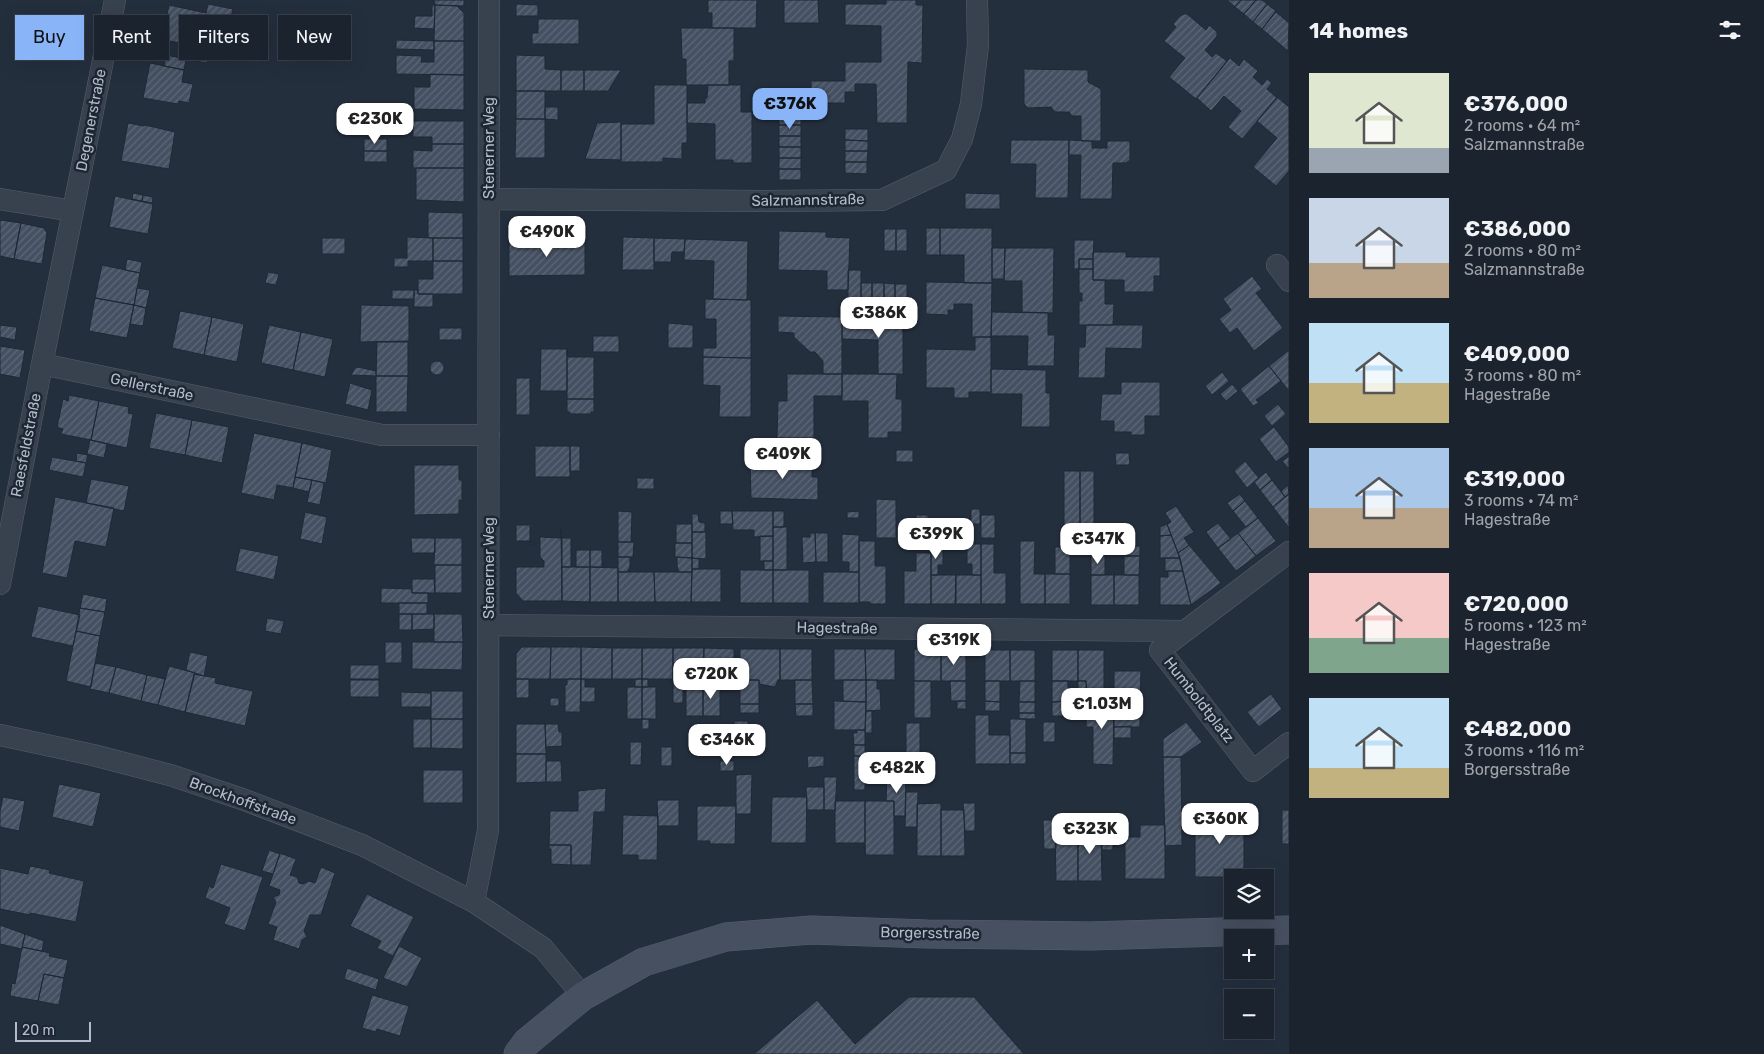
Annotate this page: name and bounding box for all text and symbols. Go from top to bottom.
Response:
chip: Buy [15,15,84,60]
chip: Rent [94,15,169,60]
chip: Filters [179,15,268,60]
chip: New [278,15,351,60]
icon: filters [1716,16,1744,44]
text: 14 homes [1309,18,1408,43]
street label: Degenerstraße [72,67,110,173]
pin: €376K [755,88,825,130]
text: €376,000 [1464,91,1568,116]
icon: home [1349,93,1409,153]
text: €376K [764,94,816,113]
street label: Stenerner Weg [480,97,498,199]
pin: €230K [340,102,410,145]
text: €230K [348,109,403,128]
text: 2 rooms · 64 m² [1464,116,1580,135]
text: Salzmannstraße [1464,135,1585,154]
street label: Salzmannstraße [751,190,865,210]
pin: €490K [512,216,582,258]
text: €386,000 [1464,216,1571,241]
icon: home [1349,218,1409,278]
text: €490K [519,222,575,241]
text: 2 rooms · 80 m² [1464,241,1581,260]
text: Salzmannstraße [1464,260,1585,279]
pin: €386K [844,296,914,339]
text: €386K [852,303,906,322]
text: €409,000 [1464,341,1570,366]
icon: home [1349,343,1409,403]
text: 3 rooms · 80 m² [1464,366,1581,385]
street label: Gellerstraße [109,369,195,405]
text: Hagestraße [1464,385,1550,404]
street label: Raesfeldstraße [7,392,45,498]
pin: €409K [748,438,818,480]
text: €409K [755,444,811,463]
text: €319,000 [1464,466,1565,491]
icon: home [1349,468,1409,528]
text: 3 rooms · 74 m² [1464,491,1579,510]
text: Hagestraße [1464,510,1550,529]
street label: Stenerner Weg [480,517,498,619]
pin: €399K [901,518,971,560]
pin: €347K [1063,522,1133,565]
text: €399K [909,524,963,543]
text: €347K [1071,529,1125,548]
text: €720,000 [1464,591,1569,616]
icon: home [1349,593,1409,653]
text: 5 rooms · 123 m² [1464,616,1587,635]
street label: Hagestraße [796,618,878,638]
pin: €319K [919,624,989,666]
text: €319K [928,630,980,649]
text: Hagestraße [1464,635,1550,654]
street label: Humboldtplatz [1160,654,1238,747]
pin: €720K [676,658,746,700]
text: €720K [684,664,738,683]
pin: €1.03M [1061,688,1143,730]
text: €1.03M [1072,694,1132,713]
text: €482,000 [1464,716,1571,741]
icon: home [1349,718,1409,778]
pin: €346K [692,724,762,766]
text: €346K [699,730,755,749]
text: 3 rooms · 116 m² [1464,741,1584,760]
pin: €482K [862,752,932,794]
text: €482K [869,758,925,777]
text: Borgersstraße [1464,760,1570,779]
street label: Brockhoffstraße [187,773,299,829]
pin: €360K [1185,802,1255,845]
text: €360K [1192,809,1248,828]
pin: €323K [1055,812,1125,855]
text: €323K [1063,819,1117,838]
map controls [1224,869,1274,1039]
button: layers [1224,869,1274,919]
street label: Borgersstraße [880,923,980,943]
button: + [1224,929,1274,979]
button: − [1224,989,1274,1039]
scale bar [15,1019,91,1042]
text: 20 m [22,1022,55,1039]

